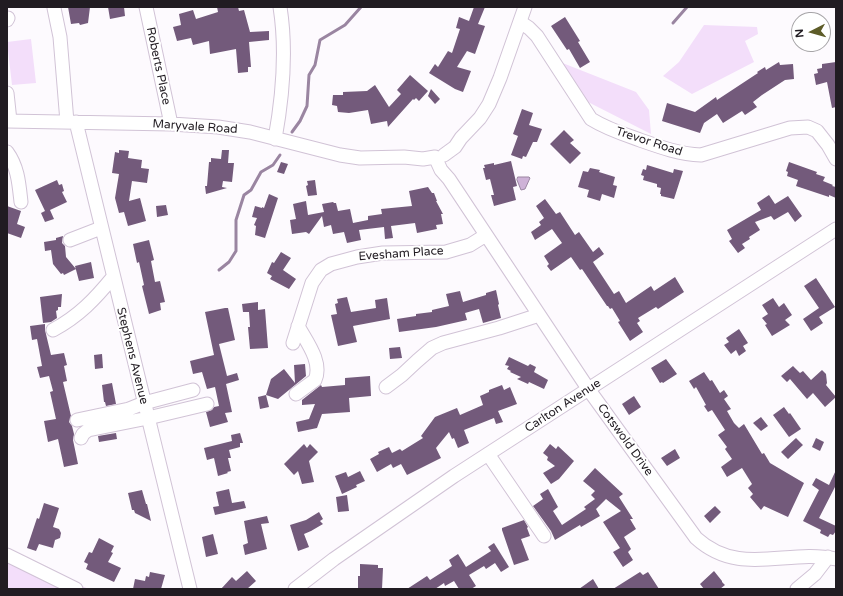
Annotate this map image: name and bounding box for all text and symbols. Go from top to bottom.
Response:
north arrow [791,12,831,52]
street label: Roberts Place [143,26,173,106]
text: N [793,28,806,38]
street label: Maryvale Road [152,117,238,137]
street label: Trevor Road [614,124,684,160]
street label: Evesham Place [358,244,444,264]
street label: Stephens Avenue [113,306,151,406]
street label: Carlton Avenue [522,376,604,436]
street label: Cotswold Drive [594,401,656,479]

